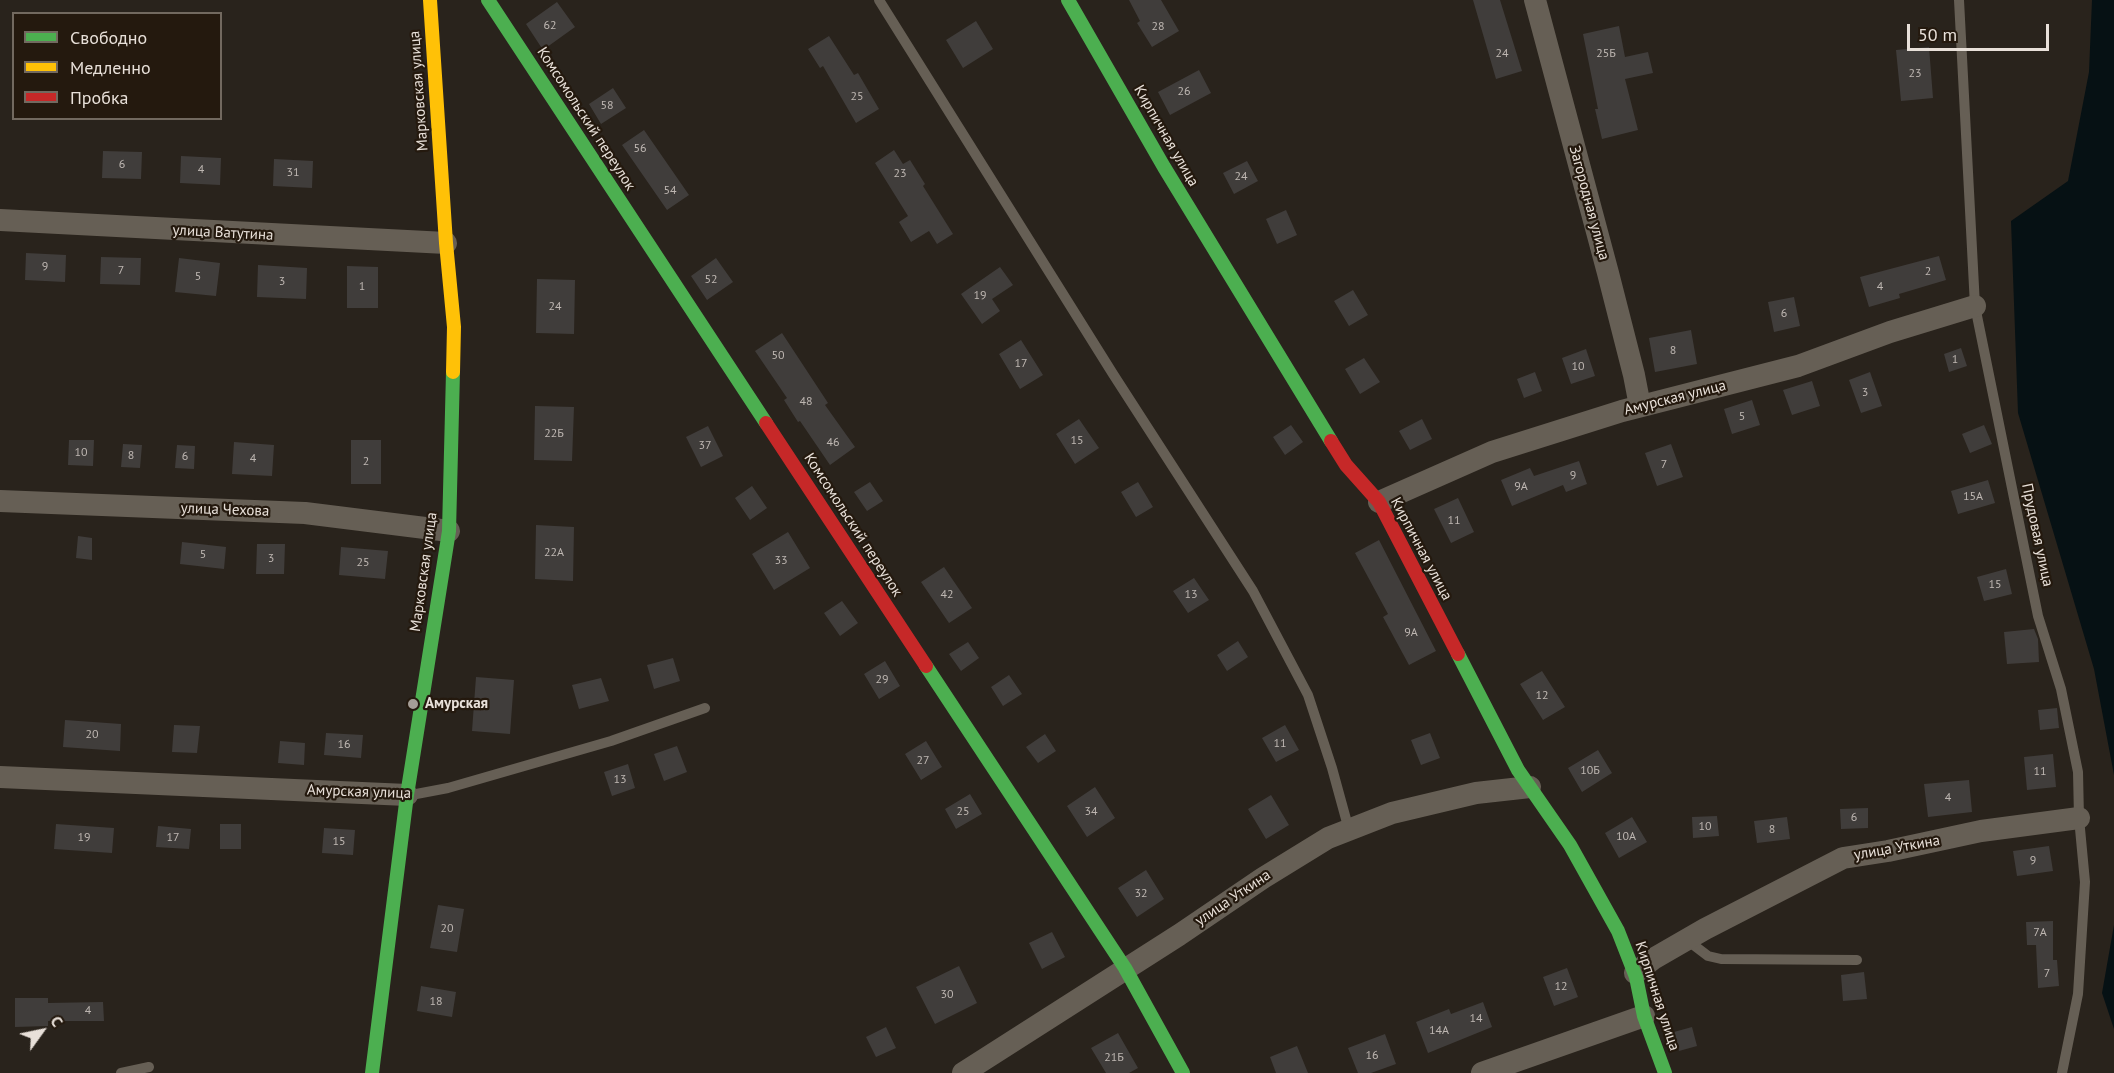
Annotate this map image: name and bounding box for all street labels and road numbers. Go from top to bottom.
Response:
street label: Марковская улица [406,30,432,152]
street label: Комсомольский переулок [533,44,639,194]
street label: Кирпичная улица [1130,82,1202,190]
street label: Загородная улица [1565,144,1613,262]
street label: улица Ватутина [172,221,274,245]
street label: Амурская улица [1622,377,1728,419]
street label: Комсомольский переулок [800,450,906,600]
street label: Прудовая улица [2017,482,2057,588]
street label: Кирпичная улица [1386,495,1456,603]
street label: улица Чехова [180,499,270,521]
street label: Марковская улица [407,511,441,633]
street label: Амурская улица [307,781,411,803]
street label: улица Уткина [1853,832,1941,864]
street label: улица Уткина [1192,866,1274,930]
street label: Кирпичная улица [1631,939,1683,1053]

